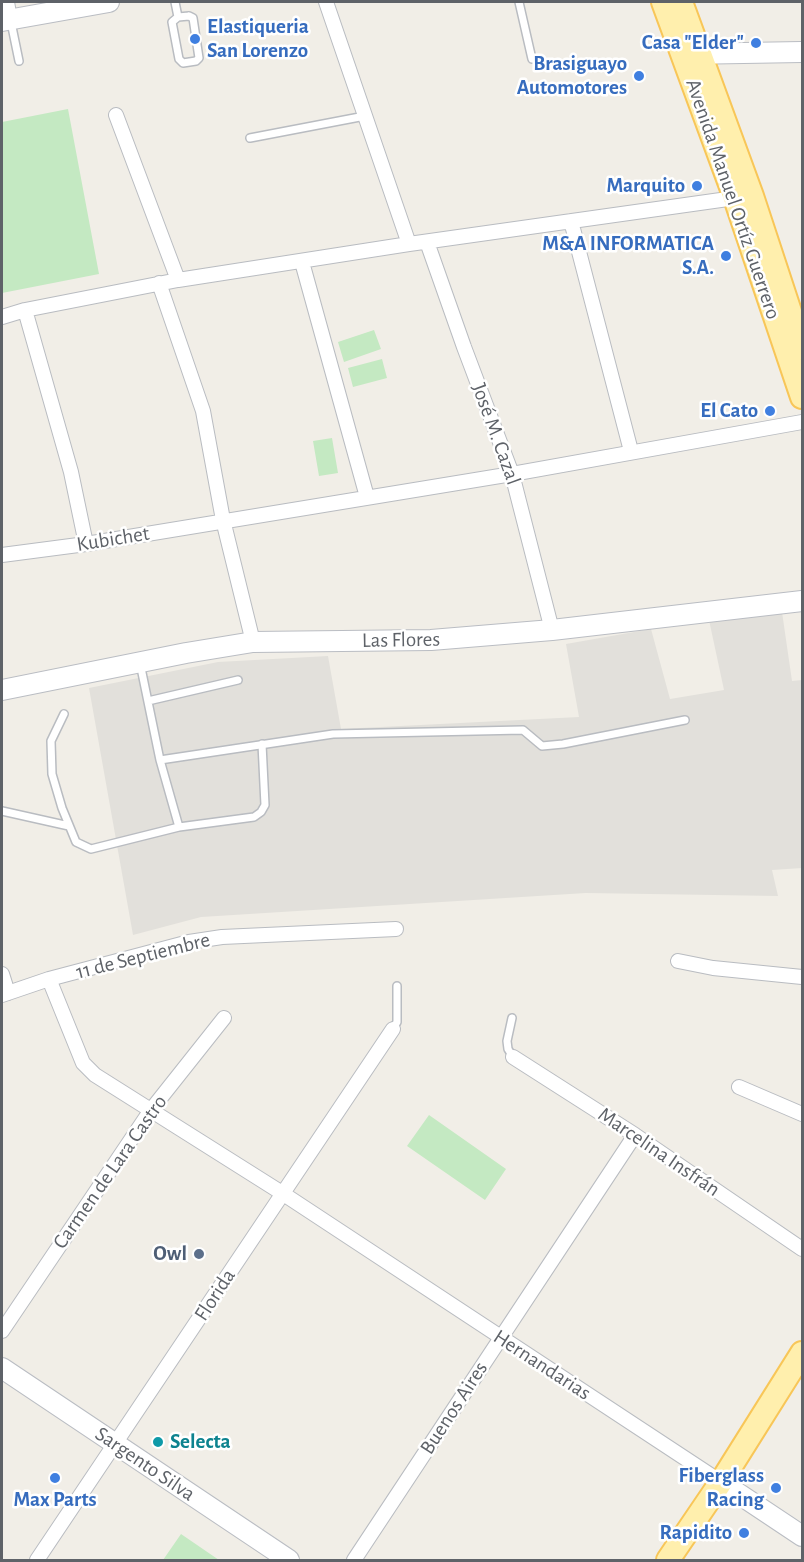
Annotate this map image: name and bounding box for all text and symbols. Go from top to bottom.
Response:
place label: Elastiqueria San Lorenzo [207,14,309,64]
place label: Casa "Elder" [642,30,744,56]
marker: Elastiqueria San Lorenzo [188,32,202,46]
marker: Casa "Elder" [749,36,763,50]
place label: Brasiguayo Automotores [517,51,627,101]
marker: Brasiguayo Automotores [632,69,646,83]
street label: Avenida Manuel Ortíz Guerrero [680,76,786,322]
place label: Marquito [607,173,685,199]
marker: Marquito [690,179,704,193]
place label: M&A INFORMATICA S.A. [542,231,714,281]
marker: M&A INFORMATICA S.A. [719,249,733,263]
street label: José M. Cazal [466,380,526,488]
place label: El Cato [700,398,758,424]
marker: El Cato [763,404,777,418]
street label: Kubichet [75,521,151,557]
street label: Las Flores [362,627,440,653]
street label: 11 de Septiembre [73,927,213,985]
street label: Carmen de Lara Castro [47,1090,173,1254]
street label: Marcelina Insfrán [593,1102,725,1202]
place label: Owl [153,1241,187,1267]
marker: Owl [192,1247,206,1261]
street label: Florida [189,1264,241,1326]
street label: Hernandarias [488,1324,596,1406]
street label: Buenos Aires [415,1357,493,1459]
street label: Sargento Silva [90,1421,200,1507]
place label: Selecta [170,1429,231,1455]
marker: Selecta [151,1435,165,1449]
place label: Fiberglass Racing [679,1463,764,1513]
marker: Max Parts [48,1471,62,1485]
marker: Fiberglass Racing [769,1481,783,1495]
place label: Max Parts [13,1487,97,1513]
place label: Rapidito [660,1520,732,1546]
marker: Rapidito [737,1526,751,1540]

